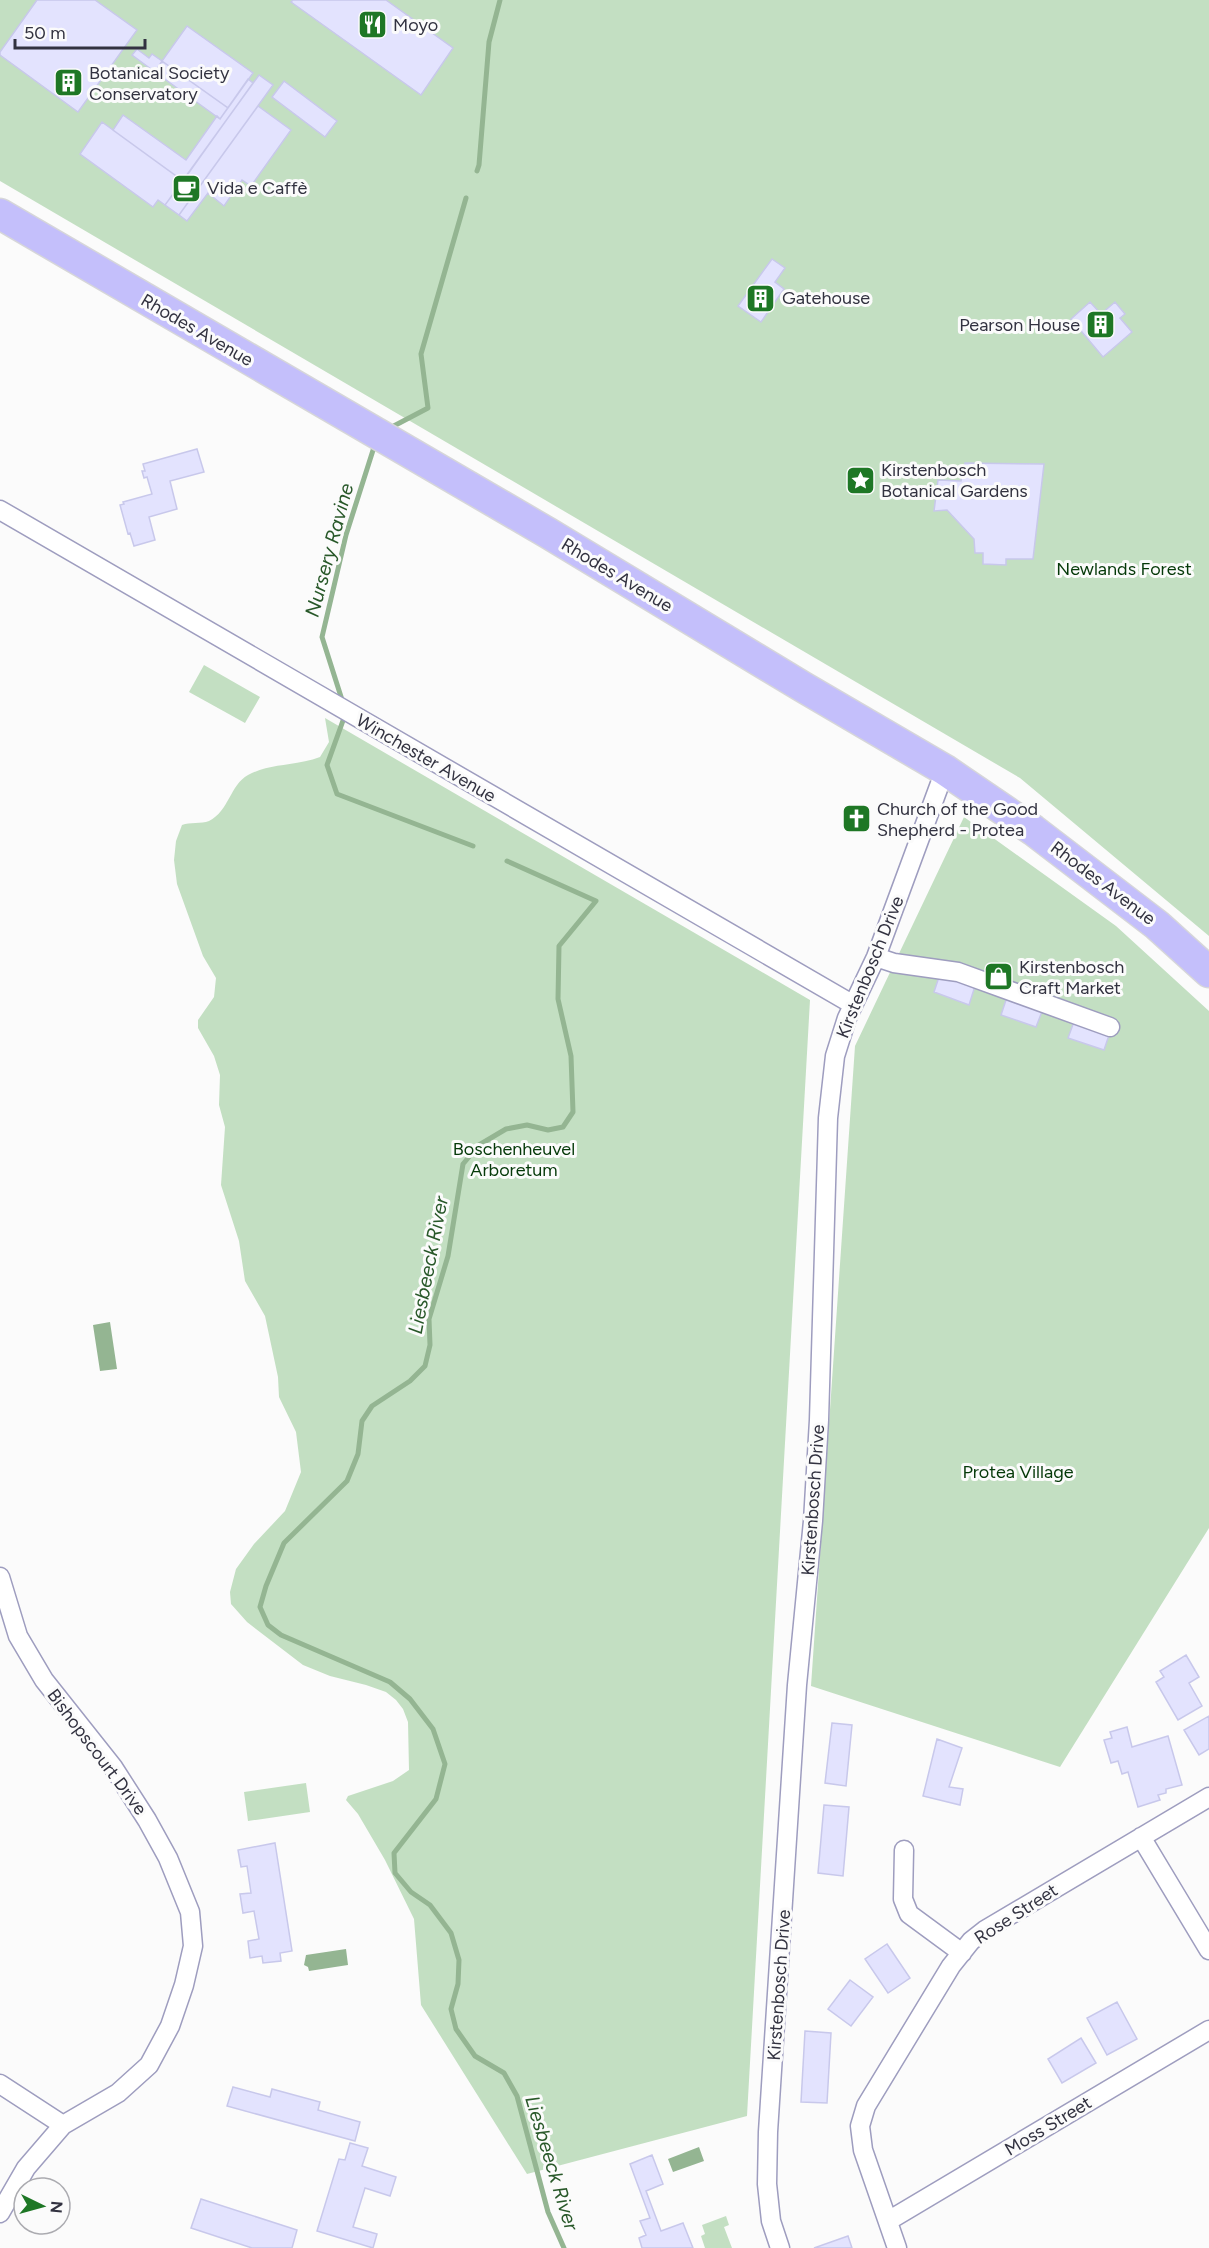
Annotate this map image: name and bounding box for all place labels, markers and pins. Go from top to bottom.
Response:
restaurant icon: Moyo [356,9,388,41]
place label: Moyo [393,14,438,36]
place label: Botanical Society Conservatory [89,62,230,105]
building icon: Botanical Society Conservatory [52,67,84,99]
cafe icon: Vida e Caffè [170,172,202,204]
place label: Vida e Caffè [207,177,307,199]
building icon: Gatehouse [745,282,777,314]
place label: Gatehouse [782,287,870,309]
building icon: Pearson House [1085,309,1117,341]
place label: Pearson House [959,314,1080,336]
place label: Kirstenbosch Botanical Gardens [881,459,1028,502]
place icon: Kirstenbosch Botanical Gardens [844,464,876,496]
place label: Church of the Good Shepherd - Protea [877,798,1038,841]
church icon: Church of the Good Shepherd - Protea [840,803,872,835]
place label: Kirstenbosch Craft Market [1019,956,1124,999]
shop icon: Kirstenbosch Craft Market [982,961,1014,993]

